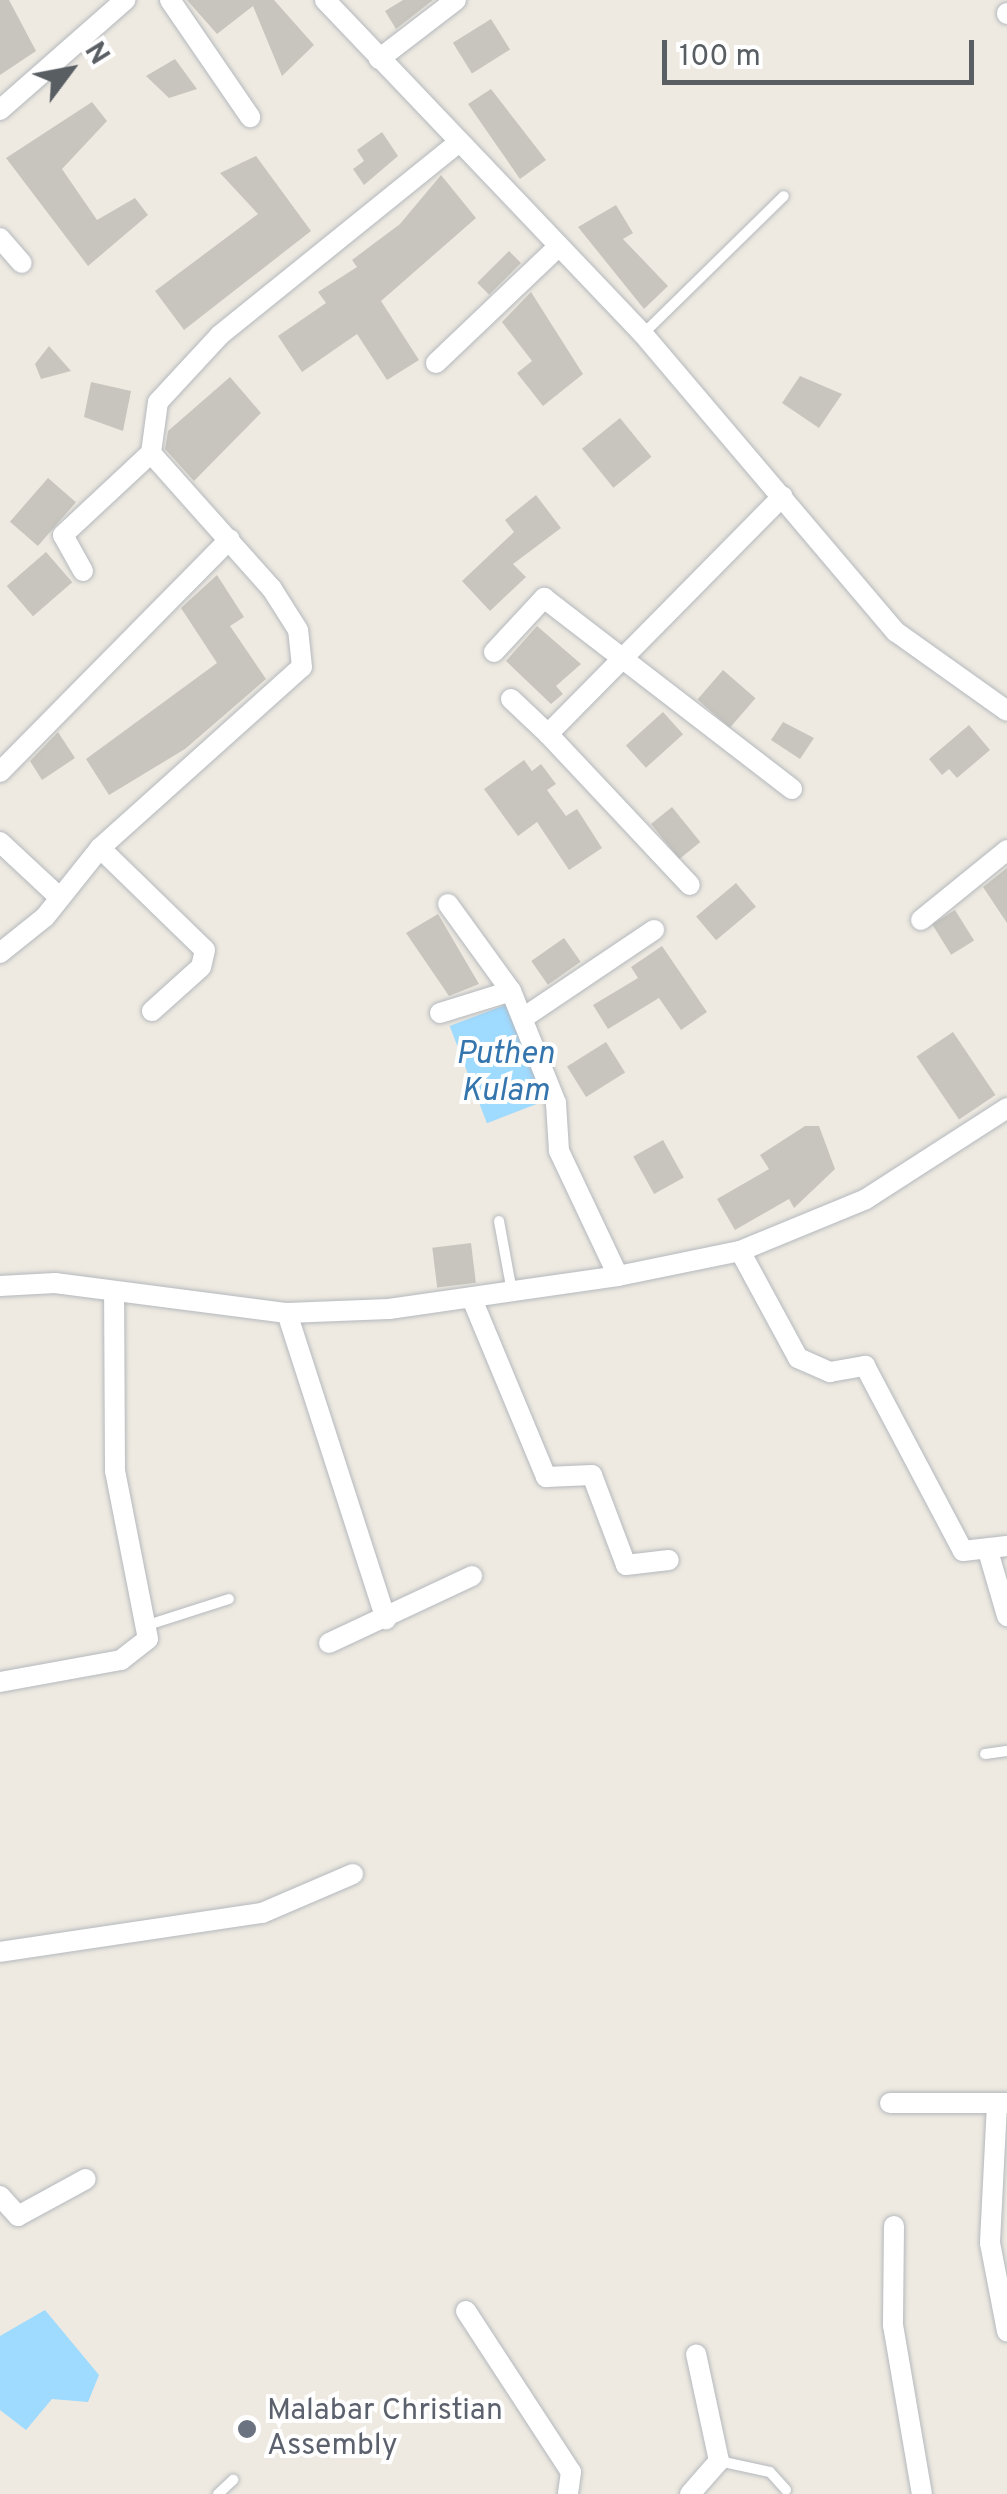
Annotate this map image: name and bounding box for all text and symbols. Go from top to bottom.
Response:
north arrow [20,20,120,120]
scale bar [667,20,980,82]
text: N [75,36,116,72]
text: 100 m [679,39,761,76]
water label: Puthen Kulam [456,1037,554,1112]
place label: Malabar Christian Assembly [267,2394,503,2464]
marker: Malabar Christian Assembly [236,2418,258,2440]

